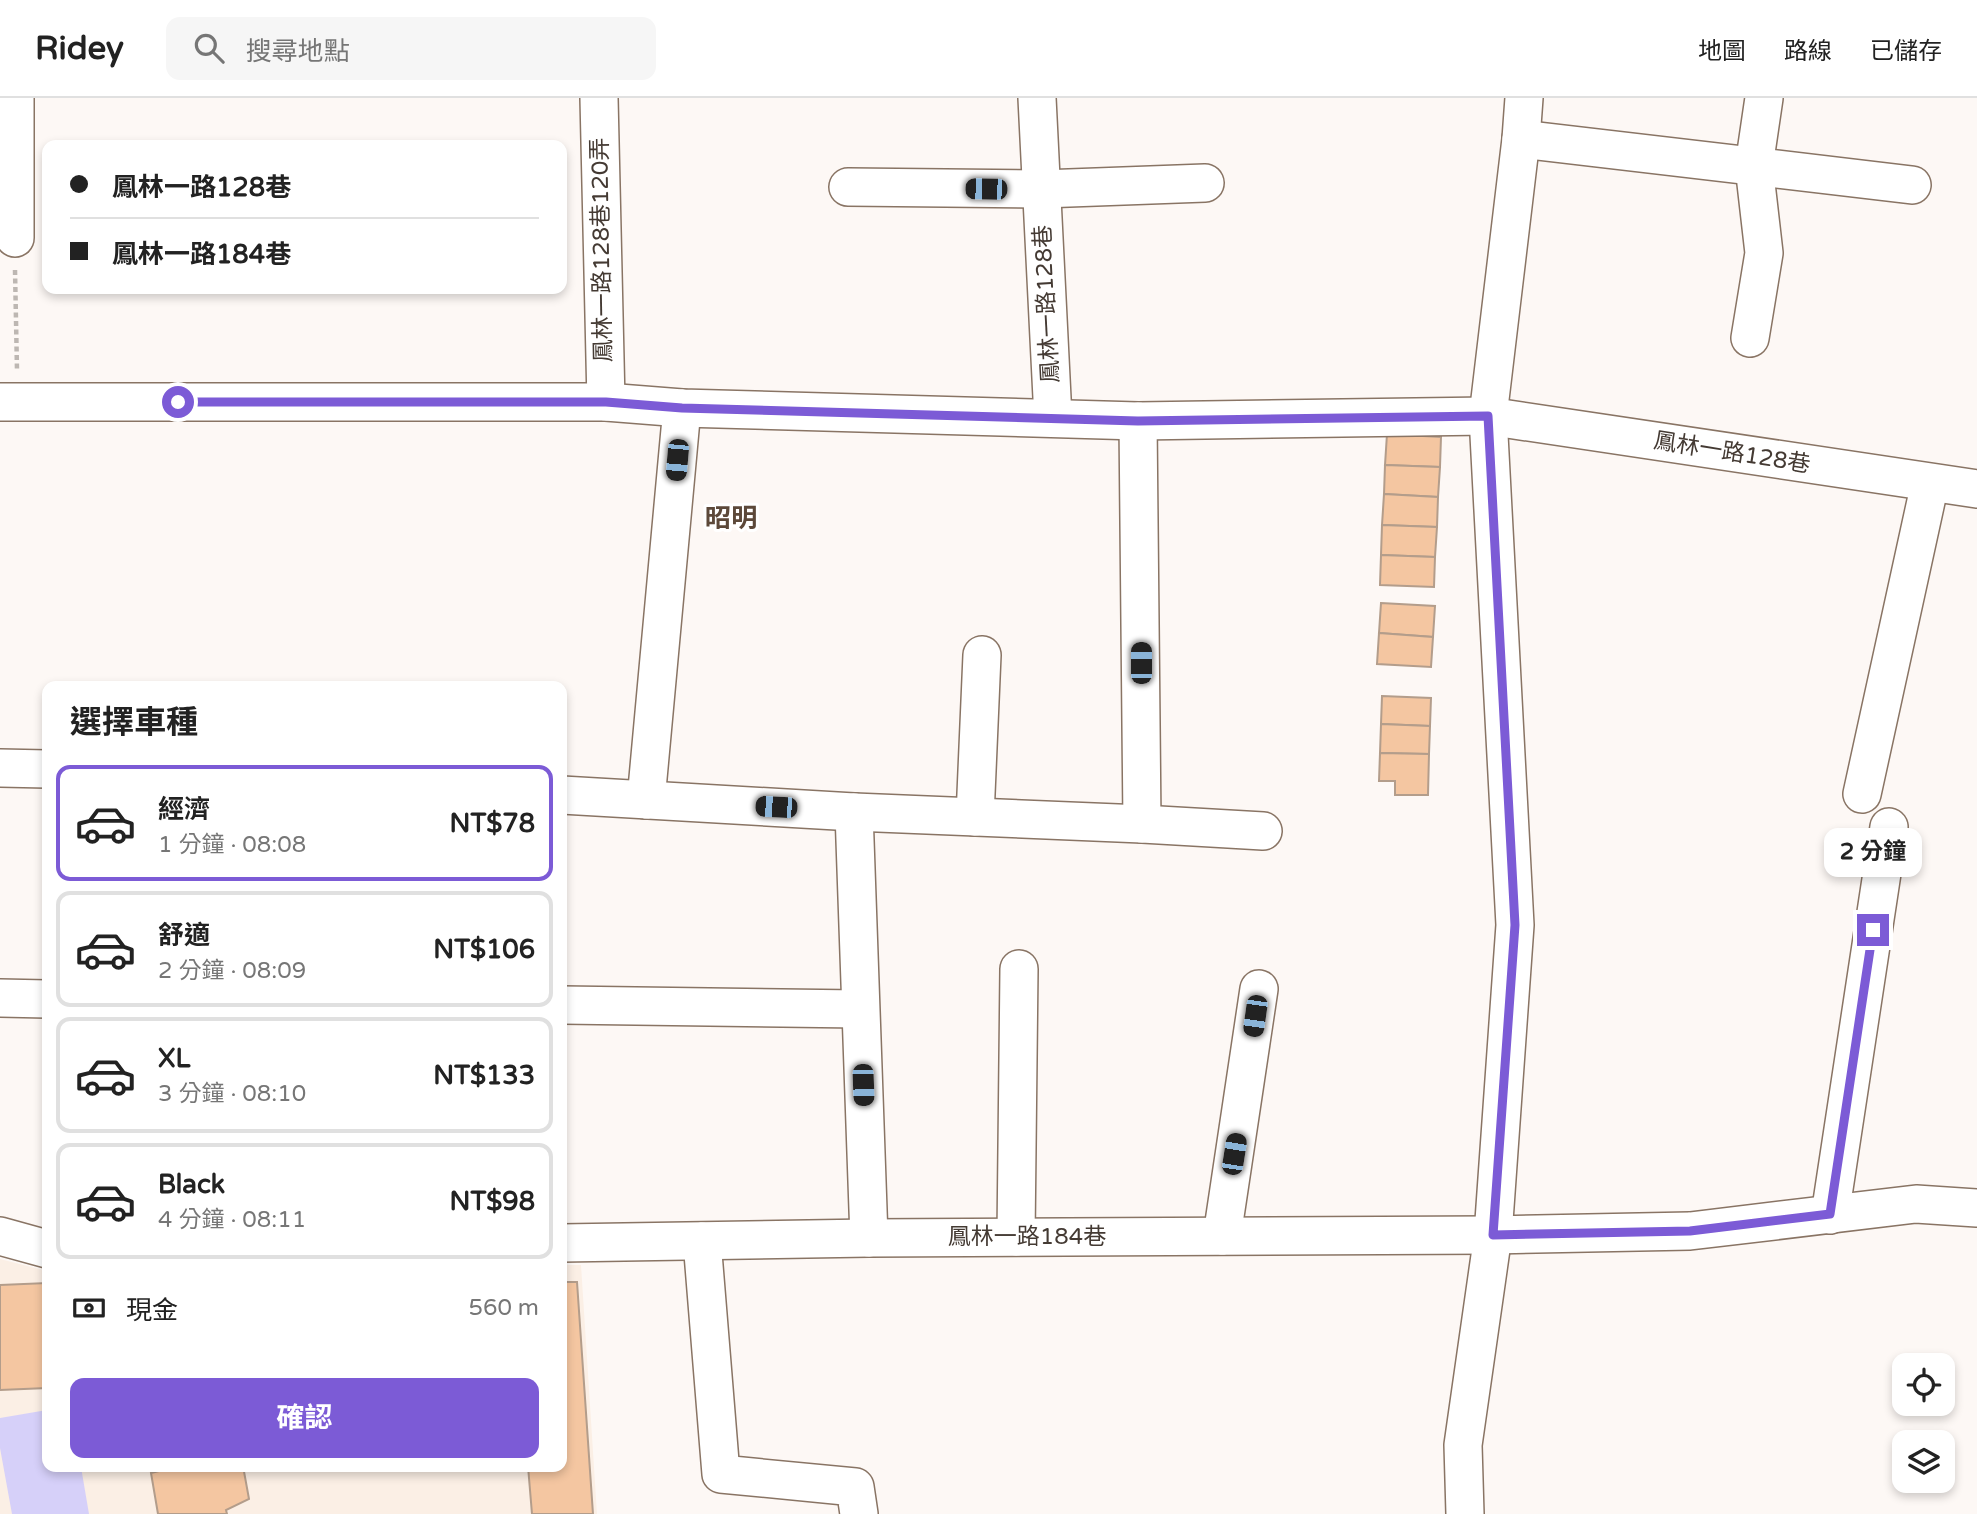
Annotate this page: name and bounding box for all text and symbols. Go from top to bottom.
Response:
search box [166,17,656,80]
text: Ridey [35,29,124,68]
icon: search [190,29,228,67]
text: 搜尋地點 [246,36,350,67]
text: 地圖 [1698,37,1746,66]
text: 路線 [1784,37,1832,66]
text: 已儲存 [1870,37,1942,66]
street label: 鳳林一路128巷120弄 [586,137,618,363]
text: 鳳林一路128巷 [112,172,291,203]
car [965,178,1008,200]
street label: 鳳林一路128巷 [1029,224,1065,384]
text: 鳳林一路184巷 [112,239,291,270]
route start [162,386,194,418]
street label: 鳳林一路128巷 [1652,427,1812,479]
car [665,438,690,482]
district label: 昭明 [705,503,757,534]
car [1131,642,1152,684]
text: 選擇車種 [70,704,198,742]
icon: car [74,792,137,855]
text: 經濟 [158,794,210,825]
car [755,795,798,819]
text: NT$78 [450,808,535,839]
callout: 2 分鐘 [1824,828,1922,878]
text: 1 分鐘 · 08:08 [158,831,306,859]
text: 2 分鐘 [1840,838,1906,866]
route end [1857,914,1889,946]
icon: car [74,918,137,981]
text: 舒適 [158,920,210,951]
text: NT$106 [433,934,535,965]
text: 2 分鐘 · 08:09 [158,957,306,985]
car [1242,994,1269,1038]
text: XL [158,1043,190,1074]
icon: car [74,1044,137,1107]
text: NT$133 [433,1060,535,1091]
car [852,1064,875,1106]
text: 3 分鐘 · 08:10 [158,1080,306,1108]
car [1221,1132,1248,1176]
text: Black [158,1169,225,1200]
icon: car [74,1170,137,1233]
text: NT$98 [450,1186,535,1217]
text: 4 分鐘 · 08:11 [158,1206,306,1234]
street label: 鳳林一路184巷 [948,1223,1106,1251]
icon: cash [70,1289,108,1327]
text: 560 m [469,1294,539,1322]
text: 現金 [126,1295,178,1326]
map controls [1892,1353,1955,1493]
button: locate [1892,1353,1955,1416]
button: 確認 [70,1378,539,1458]
button: layers [1892,1430,1955,1493]

